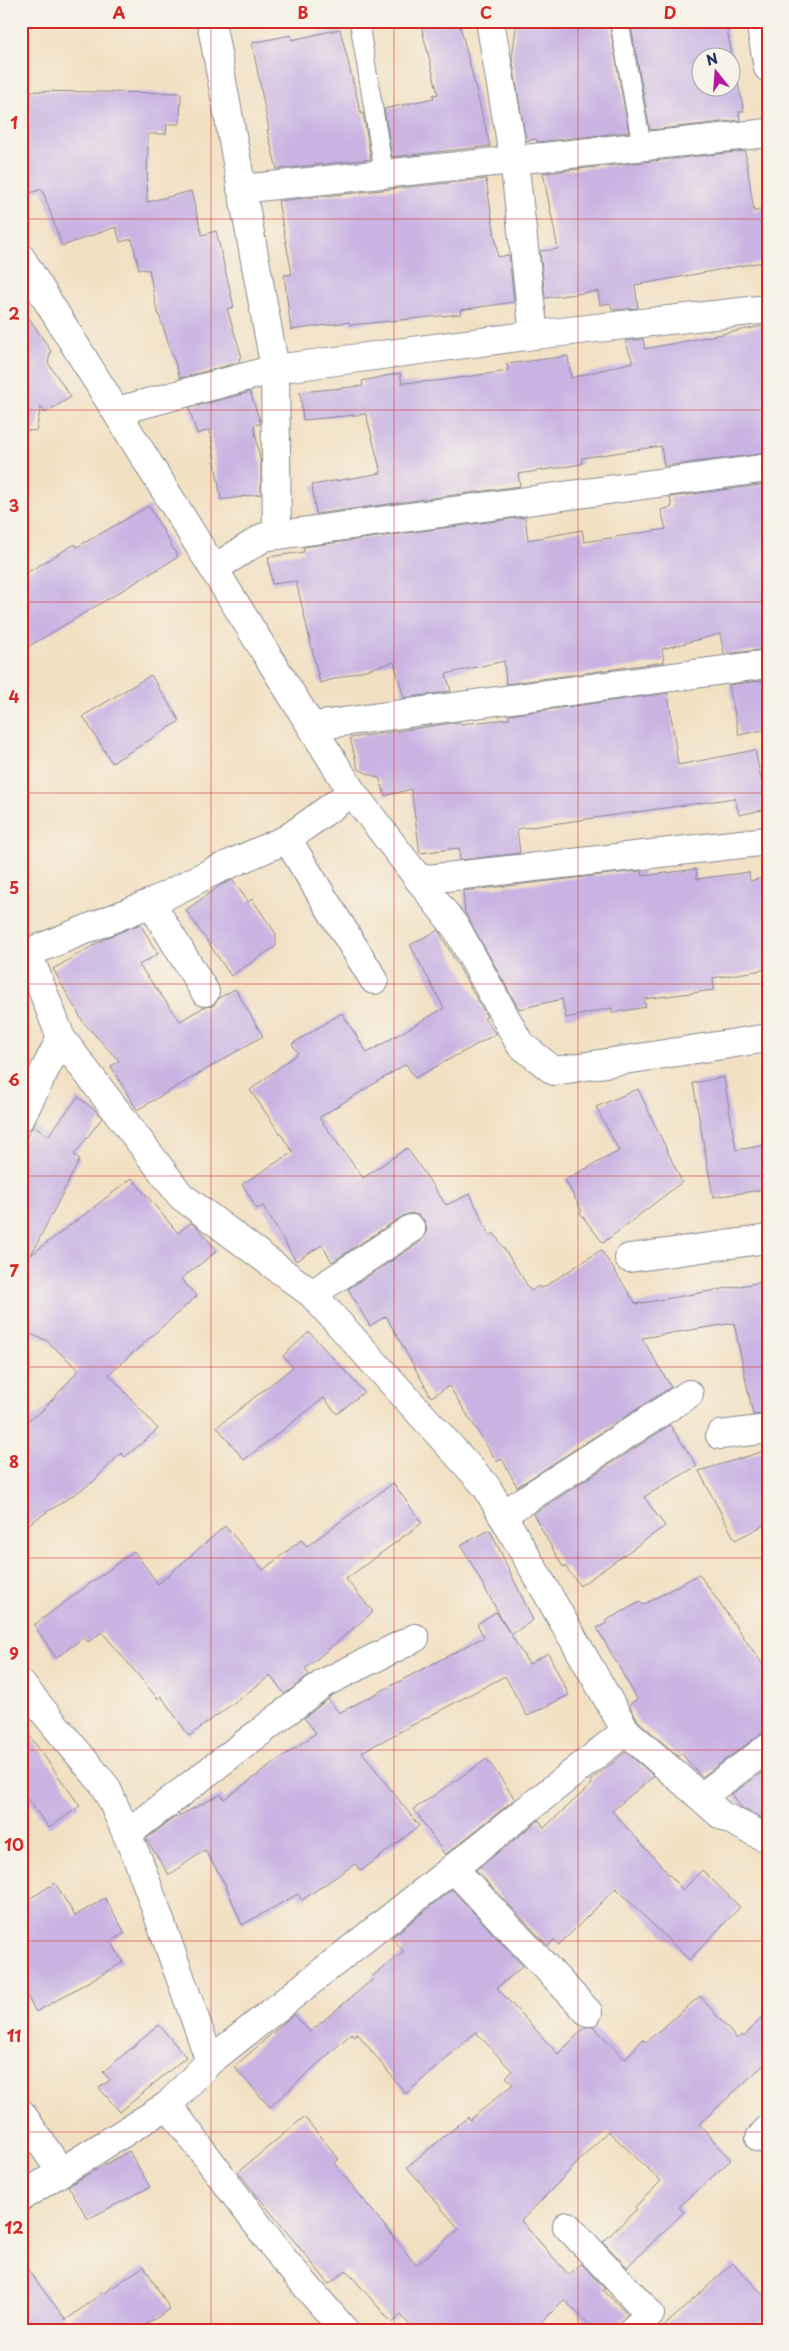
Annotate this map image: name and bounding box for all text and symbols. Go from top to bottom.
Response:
text: A [113,0,126,24]
text: B [298,0,309,24]
text: C [480,0,492,24]
text: D [664,0,676,24]
text: N [704,47,720,71]
north arrow [692,48,742,98]
text: 1 [10,110,18,134]
text: 2 [8,301,20,325]
text: 3 [9,493,19,517]
text: 4 [9,684,20,708]
text: 5 [9,875,19,899]
text: 6 [8,1067,20,1091]
text: 7 [9,1258,19,1282]
text: 8 [9,1449,19,1473]
text: 9 [9,1641,19,1665]
text: 10 [4,1832,24,1856]
text: 11 [7,2023,21,2047]
text: 12 [5,2215,23,2239]

